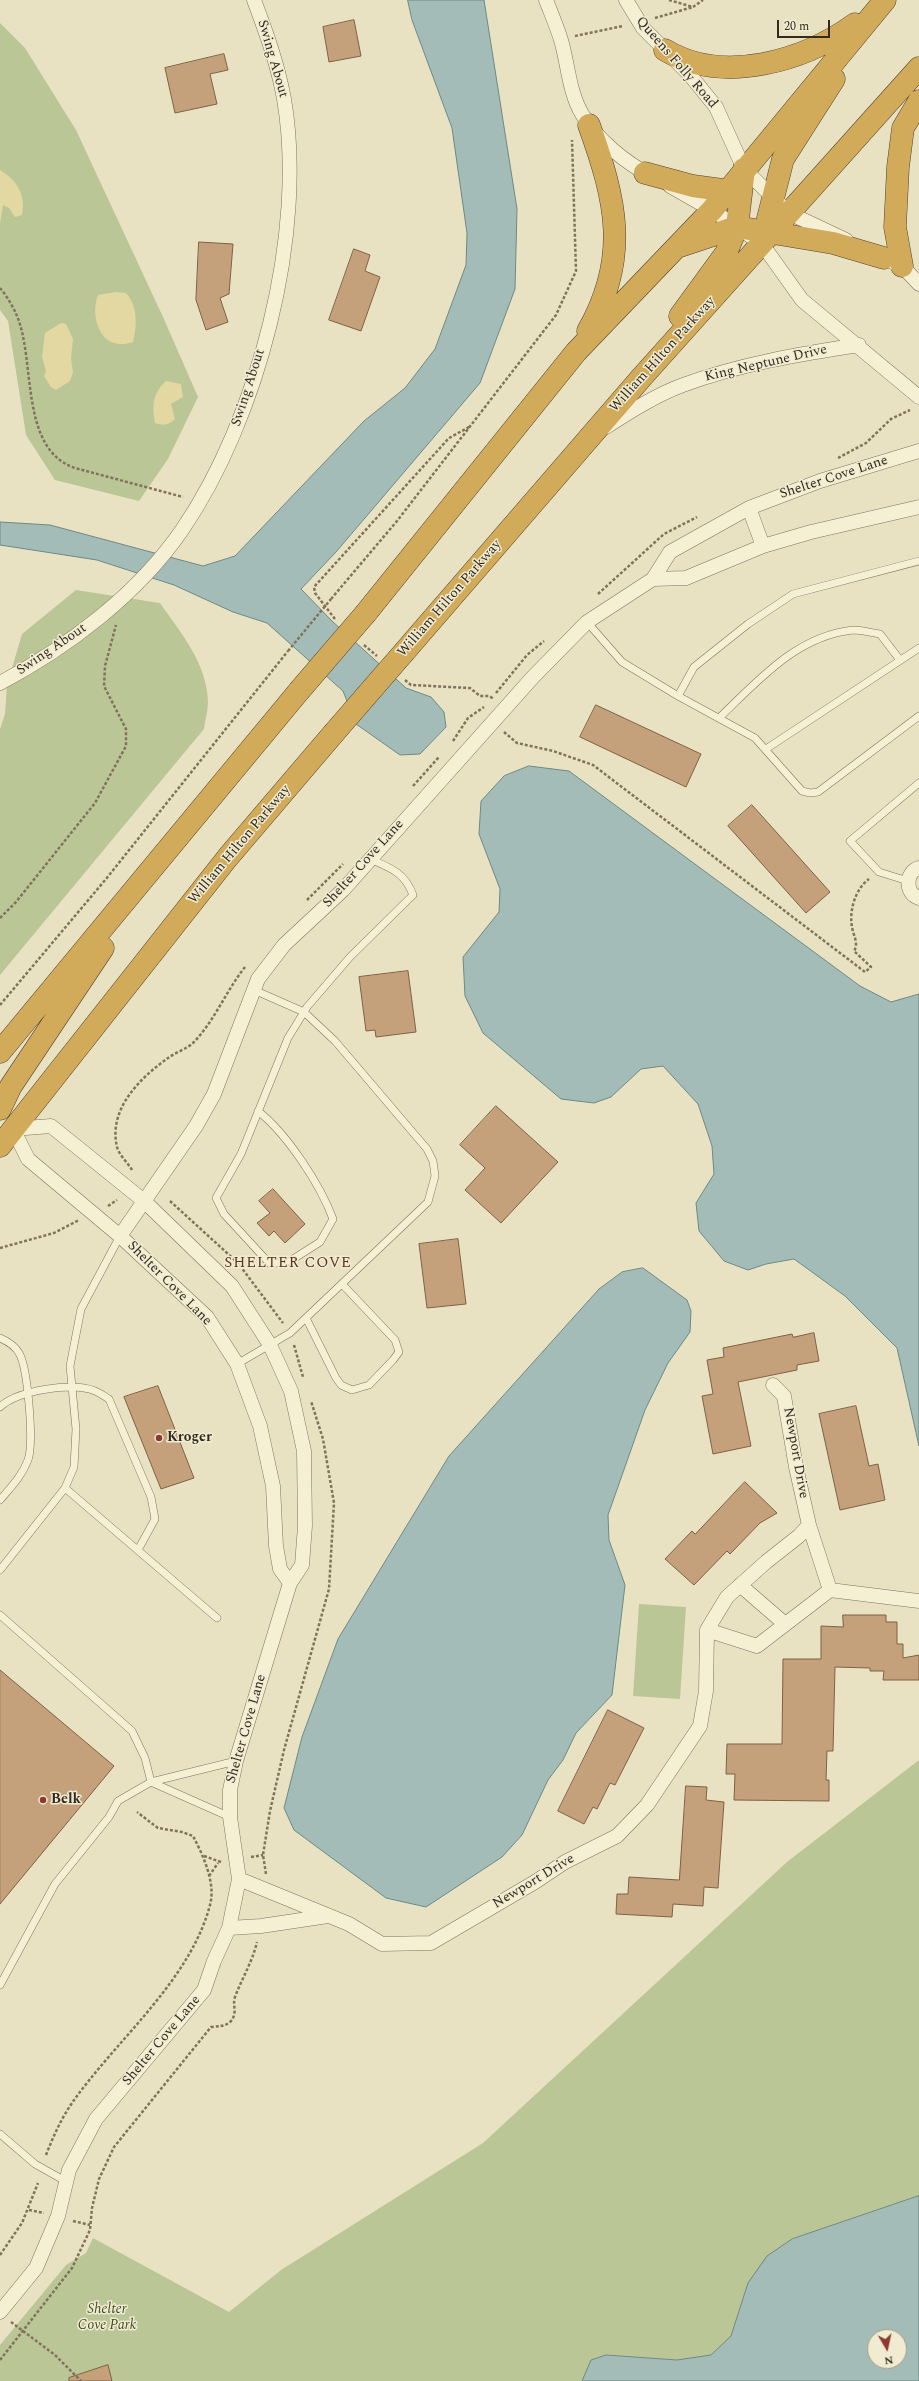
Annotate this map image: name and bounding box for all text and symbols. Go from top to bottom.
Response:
scale bar [779,12,832,38]
street label: Queens Folly Road [632,14,720,112]
text: 20 m [784,17,809,36]
street label: Swing About [253,18,291,100]
street label: William Hilton Parkway [607,294,719,416]
street label: King Neptune Drive [703,342,829,386]
street label: Swing About [229,347,269,429]
street label: Shelter Cove Lane [778,453,890,503]
street label: William Hilton Parkway [394,537,506,661]
street label: Swing About [14,621,90,679]
street label: William Hilton Parkway [185,782,295,908]
street label: Shelter Cove Lane [320,817,408,911]
street label: Shelter Cove Lane [123,1238,215,1330]
district label: SHELTER COVE [224,1255,352,1273]
street label: Newport Drive [779,1406,811,1500]
place label: Kroger [167,1430,212,1446]
marker: Kroger [154,1433,164,1443]
street label: Shelter Cove Lane [223,1673,271,1785]
place label: Belk [51,1792,81,1808]
marker: Belk [38,1795,48,1805]
street label: Newport Drive [490,1851,578,1913]
street label: Shelter Cove Lane [119,1992,205,2090]
park label: Shelter Cove Park [78,2302,136,2334]
north arrow [867,2329,907,2369]
text: N [883,2351,895,2369]

